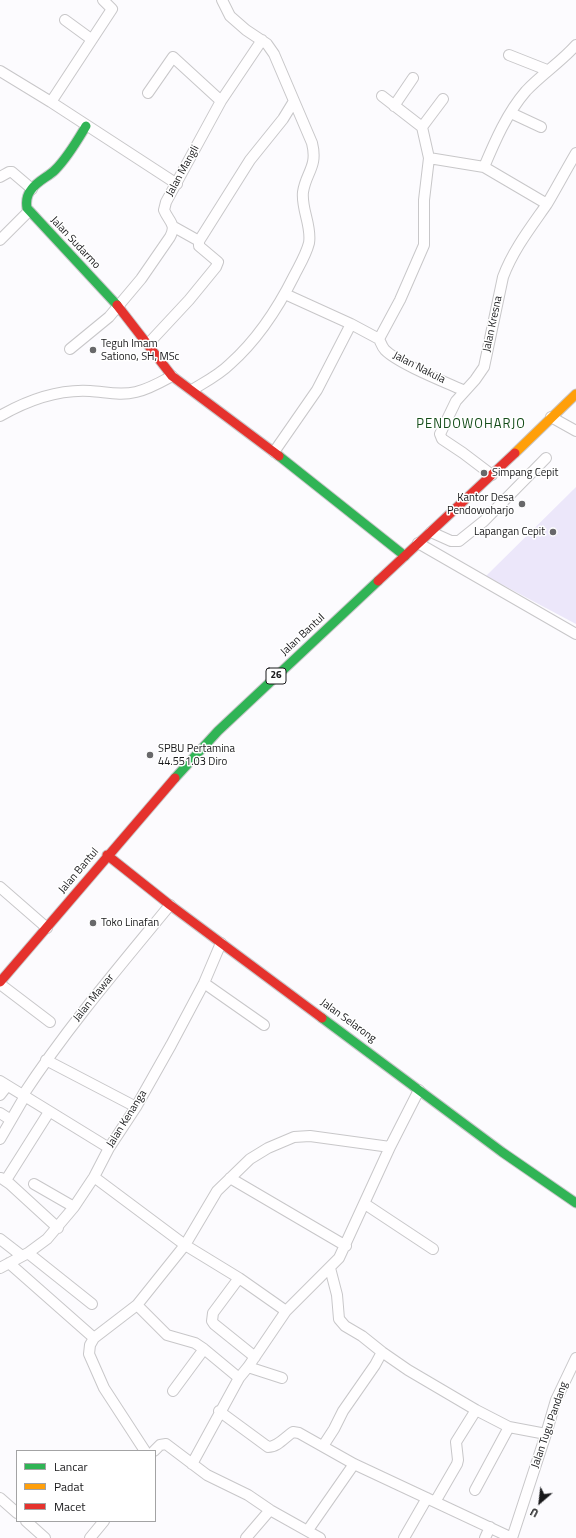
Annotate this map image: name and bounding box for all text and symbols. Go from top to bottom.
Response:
street label: Jalan Mangli [164,143,202,199]
street label: Jalan Sudarmo [47,214,103,272]
street label: Jalan Kresna [481,295,505,353]
place label: Teguh Imam Sationo, SH, MSc [101,337,179,363]
marker: Teguh Imam Sationo, SH, MSc [88,345,98,355]
street label: Jalan Nakula [391,349,447,387]
district label: PENDOWOHARJO [416,417,526,433]
place label: Simpang Cepit [492,466,558,480]
marker: Simpang Cepit [479,468,489,478]
place label: Kantor Desa Pendowoharjo [447,491,514,517]
marker: Kantor Desa Pendowoharjo [517,499,527,509]
place label: Lapangan Cepit [474,525,545,539]
marker: Lapangan Cepit [548,527,558,537]
street label: Jalan Bantul [278,611,328,659]
road number: 26 [266,668,286,684]
place label: SPBU Pertamina 44.551.03 Diro [158,742,235,768]
marker: SPBU Pertamina 44.551.03 Diro [145,750,155,760]
street label: Jalan Bantul [56,846,102,896]
place label: Toko Linafan [101,916,159,930]
marker: Toko Linafan [88,918,98,928]
street label: Jalan Mawar [71,972,117,1024]
street label: Jalan Selarong [318,996,378,1046]
street label: Jalan Kenanga [104,1088,150,1150]
street label: Jalan Tugu Pandang [529,1380,571,1470]
legend [16,1450,156,1522]
text: Lancar [54,1457,88,1476]
text: Padat [54,1477,84,1496]
north arrow [520,1482,560,1522]
text: Macet [54,1497,86,1516]
text: U [527,1504,541,1521]

